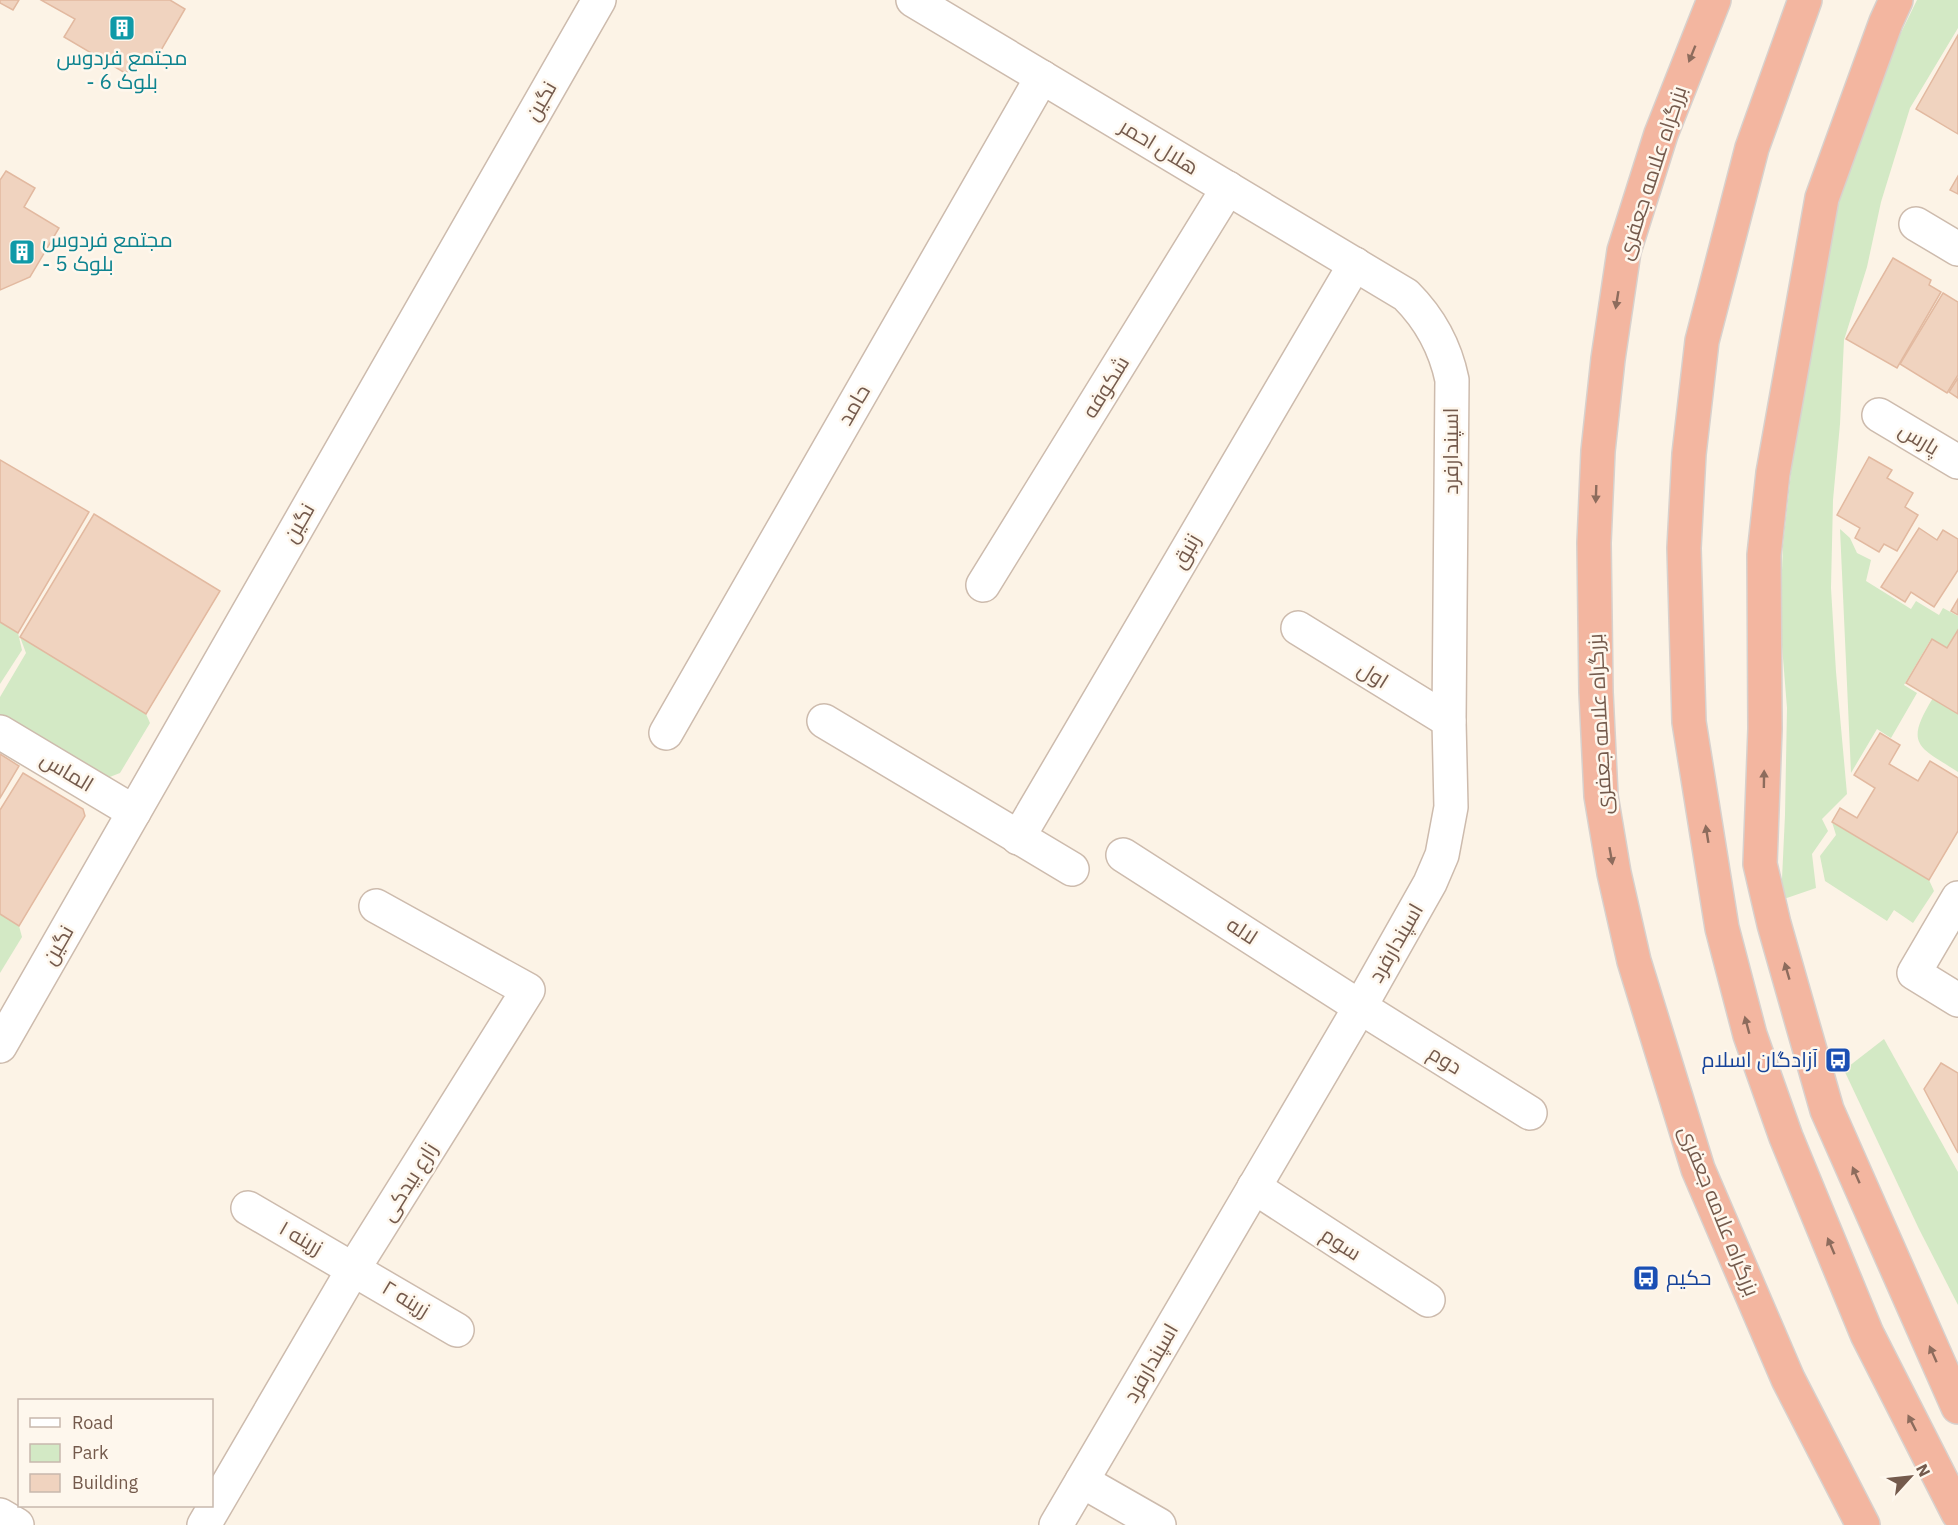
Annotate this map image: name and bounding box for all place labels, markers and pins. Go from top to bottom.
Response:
building icon: مجتمع فردوس - بلوک 6 [107,13,137,43]
place label: مجتمع فردوس - بلوک 6 [57,43,187,95]
place label: مجتمع فردوس - بلوک 5 [42,225,173,277]
building icon: مجتمع فردوس - بلوک 5 [7,237,37,267]
place label: آزادگان اسلام [1701,1045,1818,1074]
bus stop icon: آزادگان اسلام [1823,1045,1853,1075]
bus stop icon: حکیم [1631,1263,1661,1293]
place label: حکیم [1666,1263,1712,1292]

